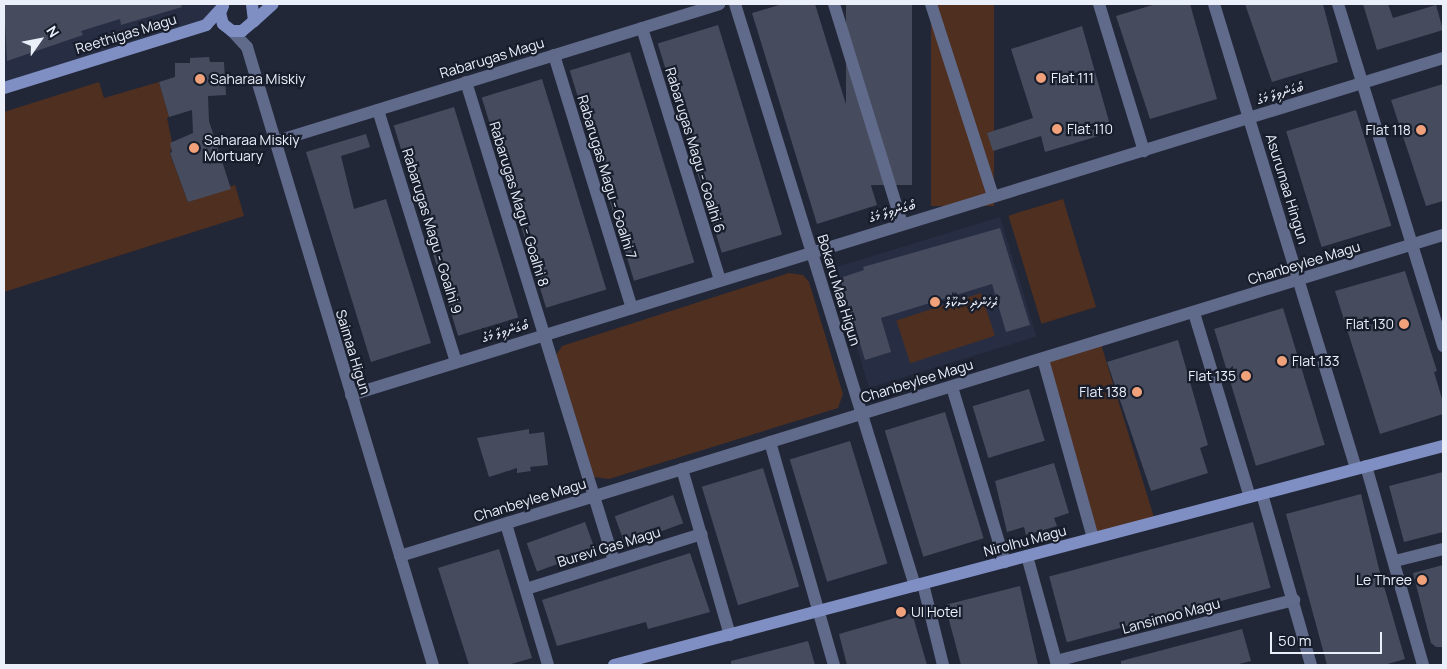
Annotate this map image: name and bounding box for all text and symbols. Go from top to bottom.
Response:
street label: Reethigas Magu [73,11,179,57]
north arrow [15,15,65,65]
text: N [42,22,64,41]
street label: Rabarugas Magu [438,34,546,82]
street label: Rabarugas Magu - Goalhi 6 [662,65,728,235]
place label: Flat 111 [1051,70,1094,86]
place label: Saharaa Miskiy [210,71,306,87]
marker: Flat 111 [1035,72,1047,84]
marker: Saharaa Miskiy [194,73,206,85]
street label: ބޯގަންވިލާ މަގު [1255,78,1305,108]
street label: Rabarugas Magu - Goalhi 7 [574,93,640,261]
street label: Rabarugas Magu - Goalhi 8 [486,120,552,288]
place label: Flat 110 [1067,121,1113,137]
place label: Flat 118 [1365,122,1411,138]
marker: Flat 110 [1051,123,1063,135]
marker: Flat 118 [1415,124,1427,136]
place label: Saharaa Miskiy Mortuary [204,132,300,164]
street label: Asurumaa Hingun [1262,132,1312,246]
marker: Saharaa Miskiy Mortuary [188,142,200,154]
street label: Rabarugas Magu - Goalhi 9 [399,146,465,316]
street label: ބޯގަންވިލާ މަގު [867,196,917,226]
street label: Bokaru Maa Higun [814,232,864,348]
street label: Chanbeylee Magu [1246,238,1362,288]
place label: ރެހެންދި ސްކޫލް [945,294,998,310]
marker: ރެހެންދި ސްކޫލް [929,296,941,308]
street label: Saimaa Higun [332,308,374,396]
street label: ބޯގަންވިލާ މަގު [480,316,530,346]
place label: Flat 130 [1346,316,1394,332]
marker: Flat 130 [1398,318,1410,330]
place label: Flat 133 [1292,353,1339,369]
marker: Flat 133 [1276,355,1288,367]
street label: Chanbeylee Magu [859,356,975,406]
place label: Flat 135 [1188,368,1236,384]
marker: Flat 135 [1240,370,1252,382]
place label: Flat 138 [1079,384,1127,400]
marker: Flat 138 [1131,386,1143,398]
street label: Chanbeylee Magu [472,475,588,525]
street label: Nirolhu Magu [982,522,1068,560]
street label: Burevi Gas Magu [555,523,663,571]
place label: Le Three [1356,572,1412,588]
marker: Le Three [1416,574,1428,586]
street label: Lansimoo Magu [1120,595,1222,637]
place label: UI Hotel [911,604,962,620]
marker: UI Hotel [895,606,907,618]
scale bar [1272,622,1384,654]
text: 50 m [1278,630,1312,651]

